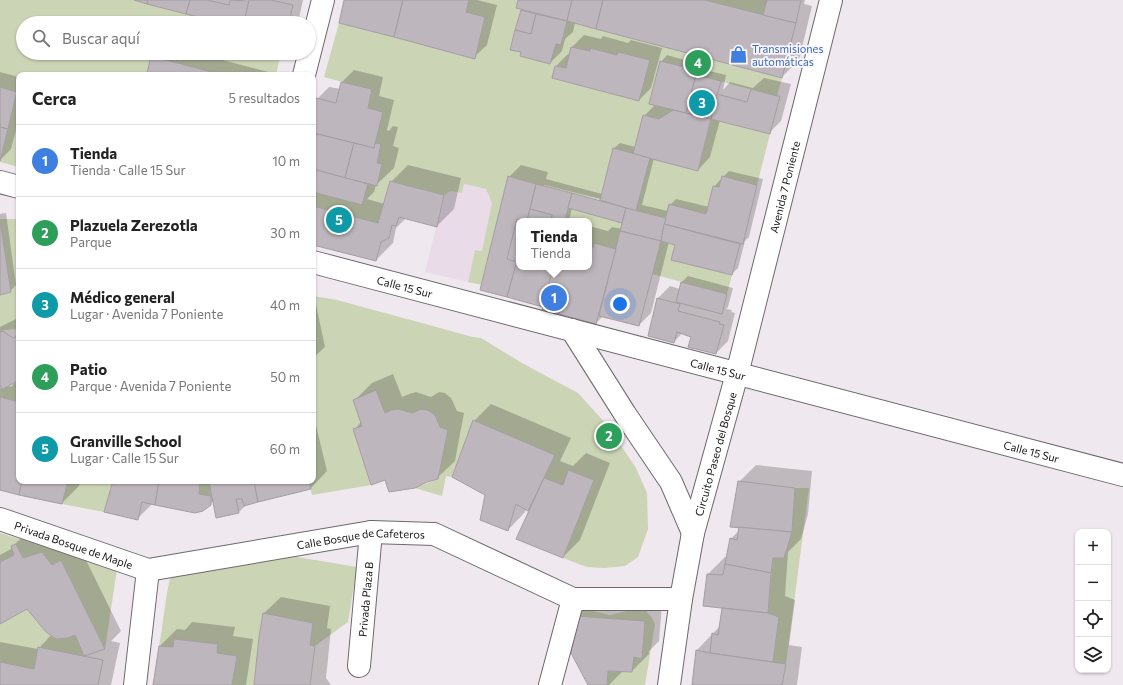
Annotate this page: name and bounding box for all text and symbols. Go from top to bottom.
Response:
search box [16,16,316,60]
icon: search [30,27,52,49]
text: Buscar aquí [62,29,140,47]
place label: Transmisiones automáticas [752,42,823,68]
shop icon: Transmisiones automáticas [729,44,749,64]
pin: 4 [685,48,711,78]
text: Cerca [32,88,77,109]
pin: 3 [689,88,715,118]
text: 5 resultados [229,90,300,106]
street label: Avenida 7 Poniente [766,139,802,234]
text: Tienda [70,144,117,162]
text: 1 [42,153,48,169]
text: 10 m [272,153,300,169]
text: Tienda · Calle 15 Sur [70,162,186,178]
pin: 5 [326,205,352,235]
text: Plazuela Zerezotla [70,216,198,234]
popup [516,218,592,270]
text: 2 [41,225,49,241]
text: 30 m [270,225,300,241]
text: Tienda [530,227,578,245]
text: Parque [70,234,112,250]
text: Tienda [530,245,571,261]
street label: Calle 15 Sur [376,273,435,300]
pin: 1 [541,283,567,313]
text: Médico general [70,288,175,306]
your location [610,294,630,314]
text: 3 [41,297,49,313]
text: 40 m [270,297,300,313]
text: Lugar · Avenida 7 Poniente [70,306,223,322]
street label: Calle 15 Sur [689,355,748,382]
text: Patio [70,360,107,378]
text: 4 [41,369,49,385]
text: 50 m [270,369,300,385]
text: Parque · Avenida 7 Poniente [70,378,231,394]
street label: Circuito Paseo del Bosque [692,390,738,518]
pin: 2 [596,421,622,451]
text: Granville School [70,432,182,450]
street label: Calle 15 Sur [1002,437,1061,465]
text: 5 [41,441,49,457]
text: 60 m [270,441,300,457]
text: Lugar · Calle 15 Sur [70,450,179,466]
street label: Privada Bosque de Maple [13,518,135,571]
street label: Calle Bosque de Cafeteros [296,525,425,551]
map controls [1075,529,1111,673]
button: + [1075,529,1111,565]
street label: Privada Plaza B [355,561,375,638]
button: − [1075,565,1111,601]
button: locate [1075,601,1111,637]
button: layers [1075,637,1111,673]

